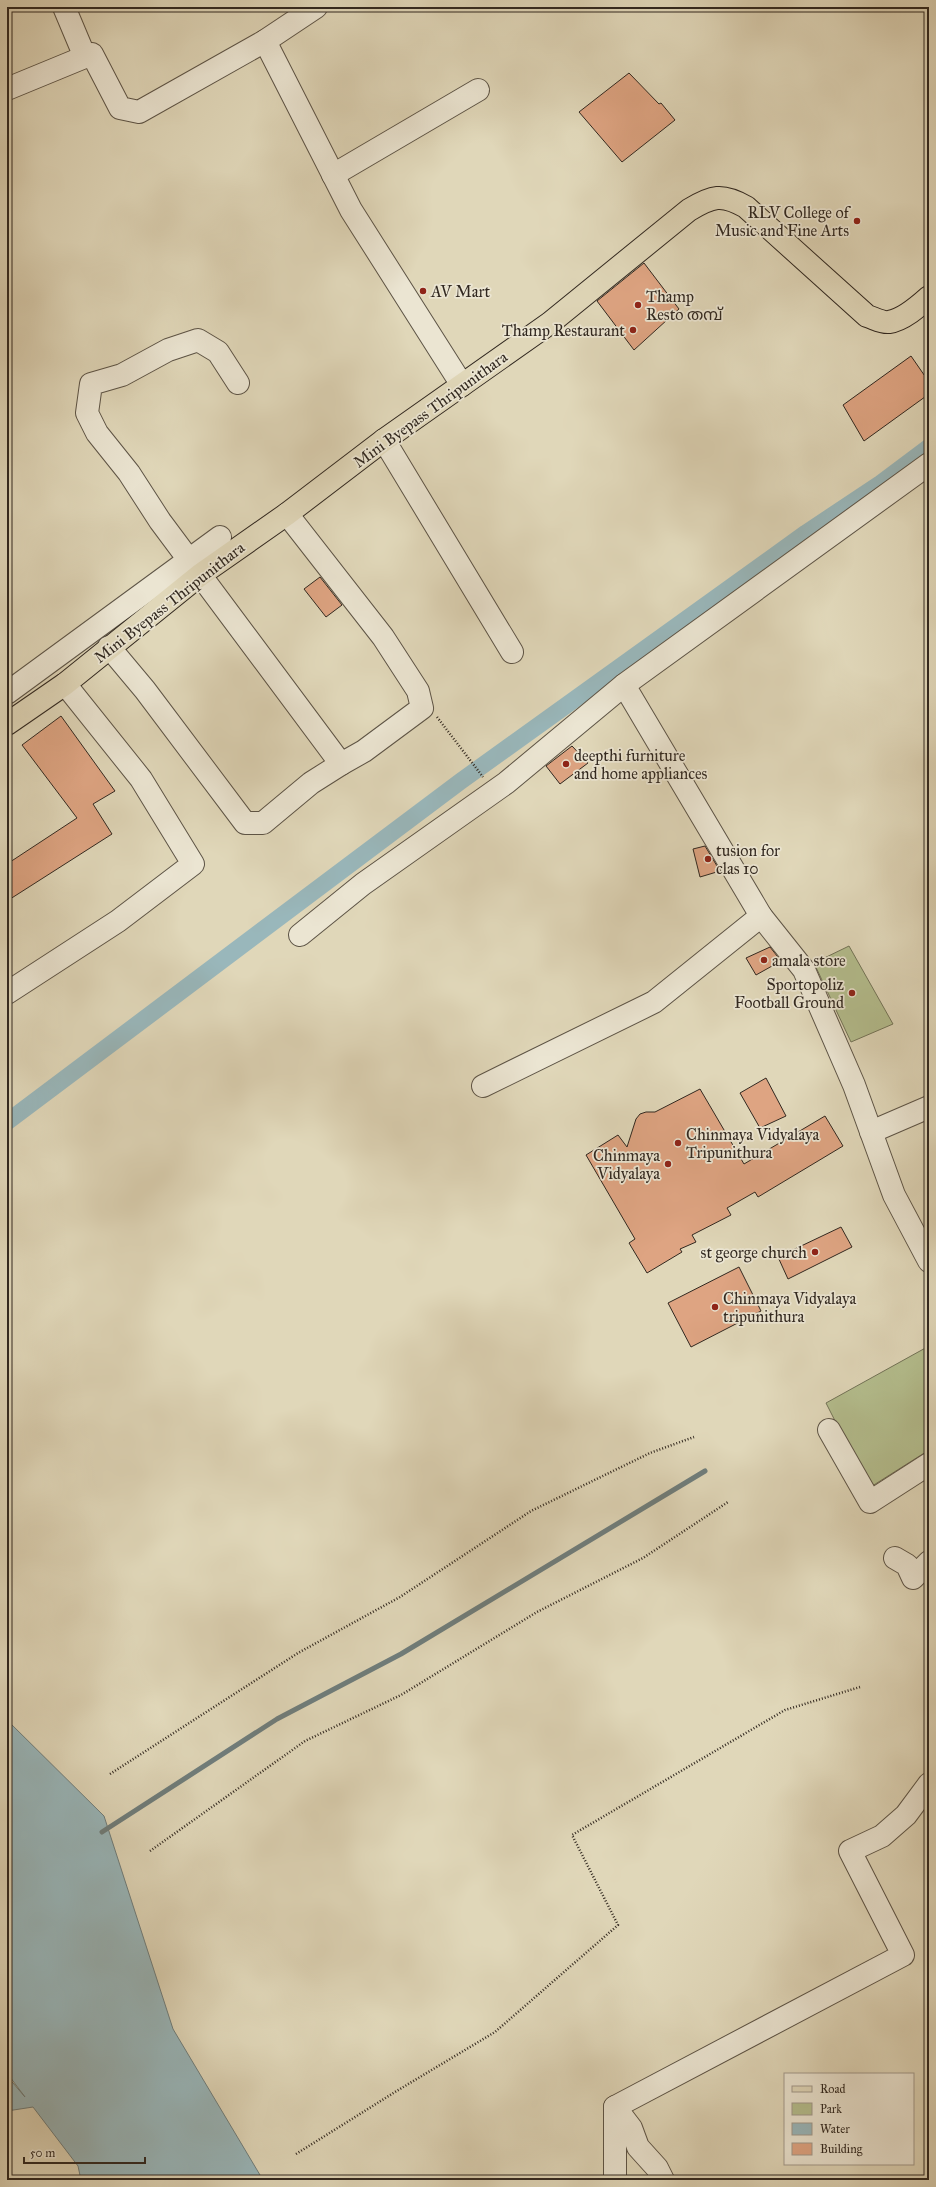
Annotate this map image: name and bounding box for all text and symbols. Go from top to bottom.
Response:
place label: RLV College of Music and Fine Arts [715,203,852,240]
marker: RLV College of Music and Fine Arts [852,216,862,226]
place label: AV Mart [430,282,490,301]
marker: AV Mart [418,286,428,296]
place label: Thamp Resto തമ്പ് [646,287,724,324]
marker: Thamp Resto തമ്പ് [633,300,643,310]
place label: Thamp Restaurant [502,321,625,340]
marker: Thamp Restaurant [628,325,638,335]
street label: Mini Byepass Thripunithara [350,347,511,472]
street label: Mini Byepass Thripunithara [90,538,248,667]
place label: deepthi furniture and home appliances [574,746,708,783]
marker: deepthi furniture and home appliances [561,759,571,769]
place label: tusion for clas 10 [716,841,780,878]
marker: tusion for clas 10 [703,854,713,864]
place label: amala store [772,951,846,970]
marker: amala store [759,955,769,965]
place label: Sportopoliz Football Ground [734,975,845,1012]
marker: Sportopoliz Football Ground [847,988,857,998]
place label: Chinmaya Vidyalaya Tripunithura [686,1125,819,1162]
marker: Chinmaya Vidyalaya Tripunithura [673,1138,683,1148]
place label: Chinmaya Vidyalaya [593,1146,660,1183]
marker: Chinmaya Vidyalaya [663,1159,673,1169]
place label: st george church [701,1243,807,1263]
marker: st george church [810,1247,820,1257]
place label: Chinmaya Vidyalaya tripunithura [723,1289,856,1326]
marker: Chinmaya Vidyalaya tripunithura [710,1302,720,1312]
legend [784,2073,914,2165]
text: Road [820,2082,846,2096]
text: Park [820,2102,842,2116]
text: Water [820,2122,850,2136]
scale bar [24,2139,145,2165]
text: Building [820,2142,863,2157]
text: 50 m [30,2146,55,2160]

